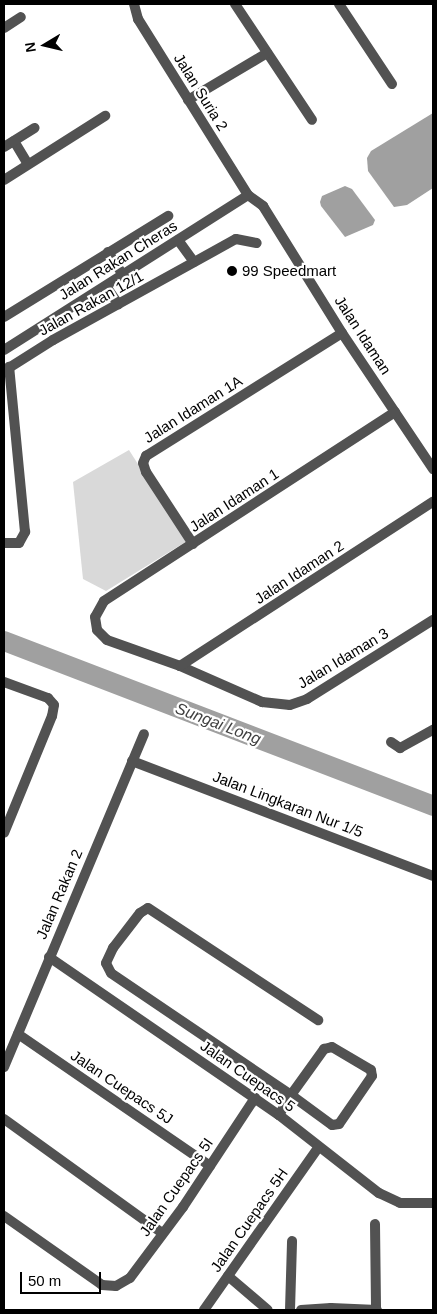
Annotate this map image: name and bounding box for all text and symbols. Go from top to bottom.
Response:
north arrow [20,20,70,70]
text: N [21,41,39,54]
street label: Jalan Suria 2 [170,50,232,134]
street label: Jalan Rakan Cheras [56,216,180,304]
place label: 99 Speedmart [242,262,336,280]
marker: 99 Speedmart [226,265,238,277]
street label: Jalan Rakan 12/1 [36,267,146,339]
street label: Jalan Idaman [331,292,395,378]
street label: Jalan Idaman 1A [140,372,246,446]
street label: Jalan Idaman 1 [186,465,282,535]
street label: Jalan Idaman 2 [251,537,347,607]
street label: Jalan Idaman 3 [294,624,392,692]
water label: Sungai Long [173,699,263,749]
street label: Jalan Lingkaran Nur 1/5 [210,767,366,841]
street label: Jalan Rakan 2 [32,846,86,942]
street label: Jalan Cuepacs 5 [197,1037,299,1115]
street label: Jalan Cuepacs 5J [68,1046,176,1128]
street label: Jalan Cuepacs 5I [135,1134,217,1240]
street label: Jalan Cuepacs 5H [206,1165,292,1275]
scale bar [22,1262,104,1294]
text: 50 m [28,1272,61,1289]

